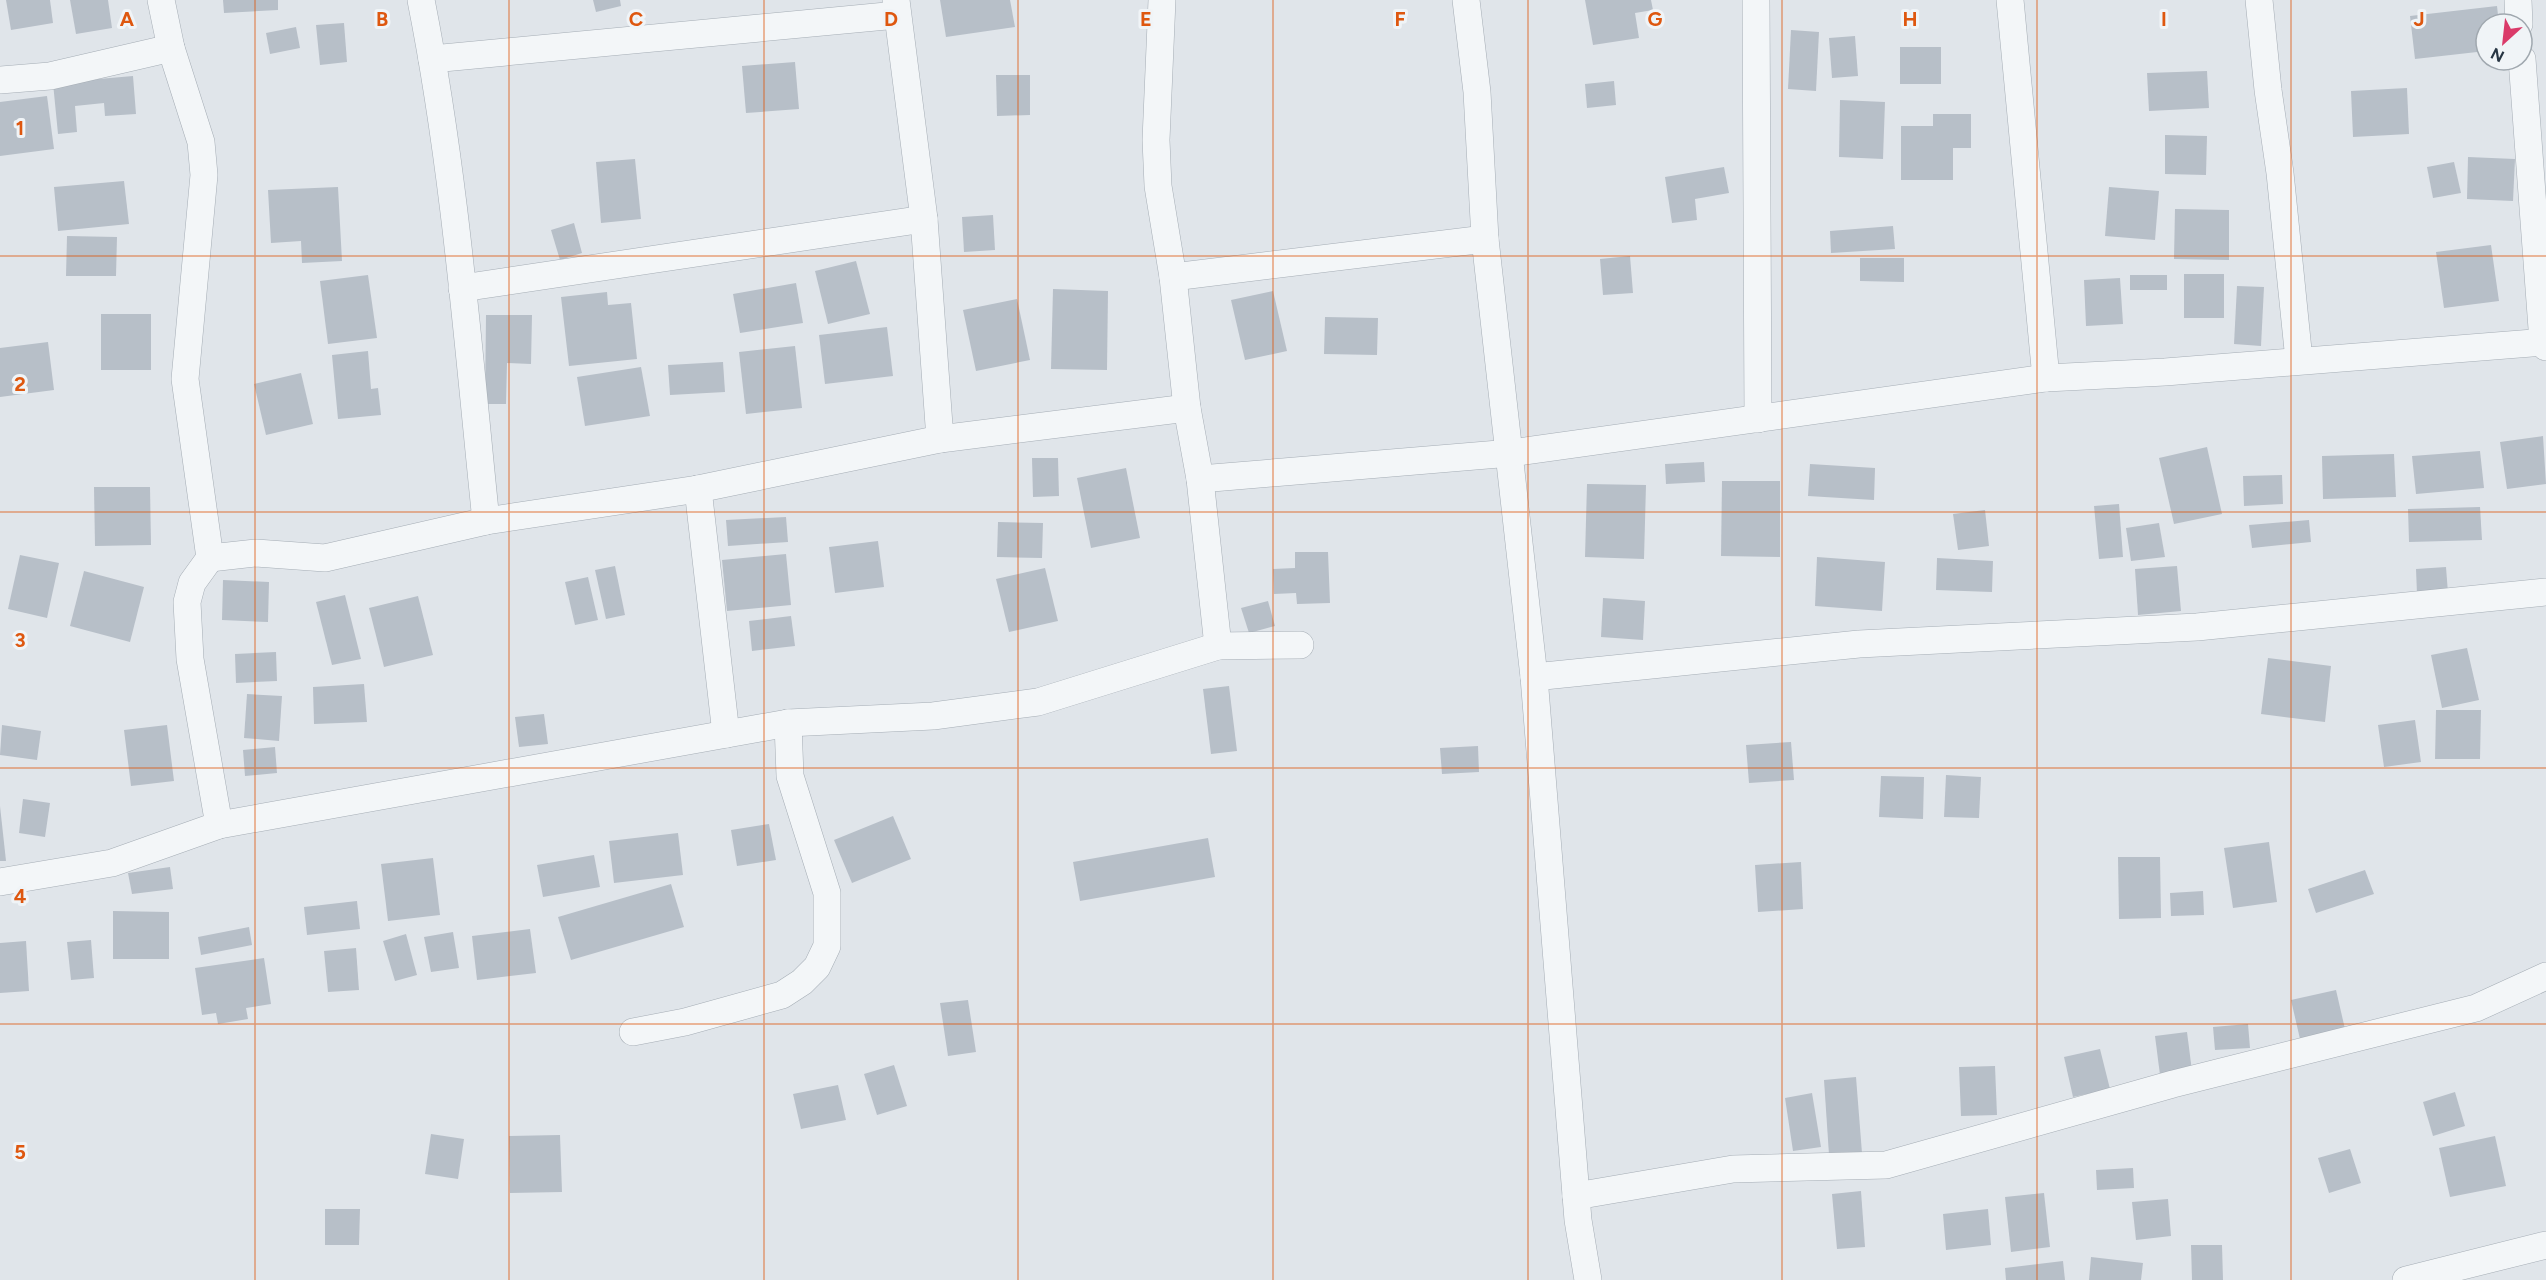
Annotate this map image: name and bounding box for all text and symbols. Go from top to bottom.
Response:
text: A [120,7,135,31]
text: B [376,7,388,31]
text: C [629,7,643,31]
text: D [884,7,898,31]
text: E [1140,7,1152,31]
text: F [1394,7,1406,31]
text: G [1648,7,1663,31]
text: H [1903,7,1918,31]
text: I [2161,7,2167,31]
text: J [2413,7,2425,31]
north arrow [2474,12,2534,72]
text: N [2488,44,2507,66]
text: 1 [16,116,24,140]
text: 2 [14,372,26,396]
text: 3 [14,628,26,652]
text: 4 [14,884,27,908]
text: 5 [14,1140,26,1164]

